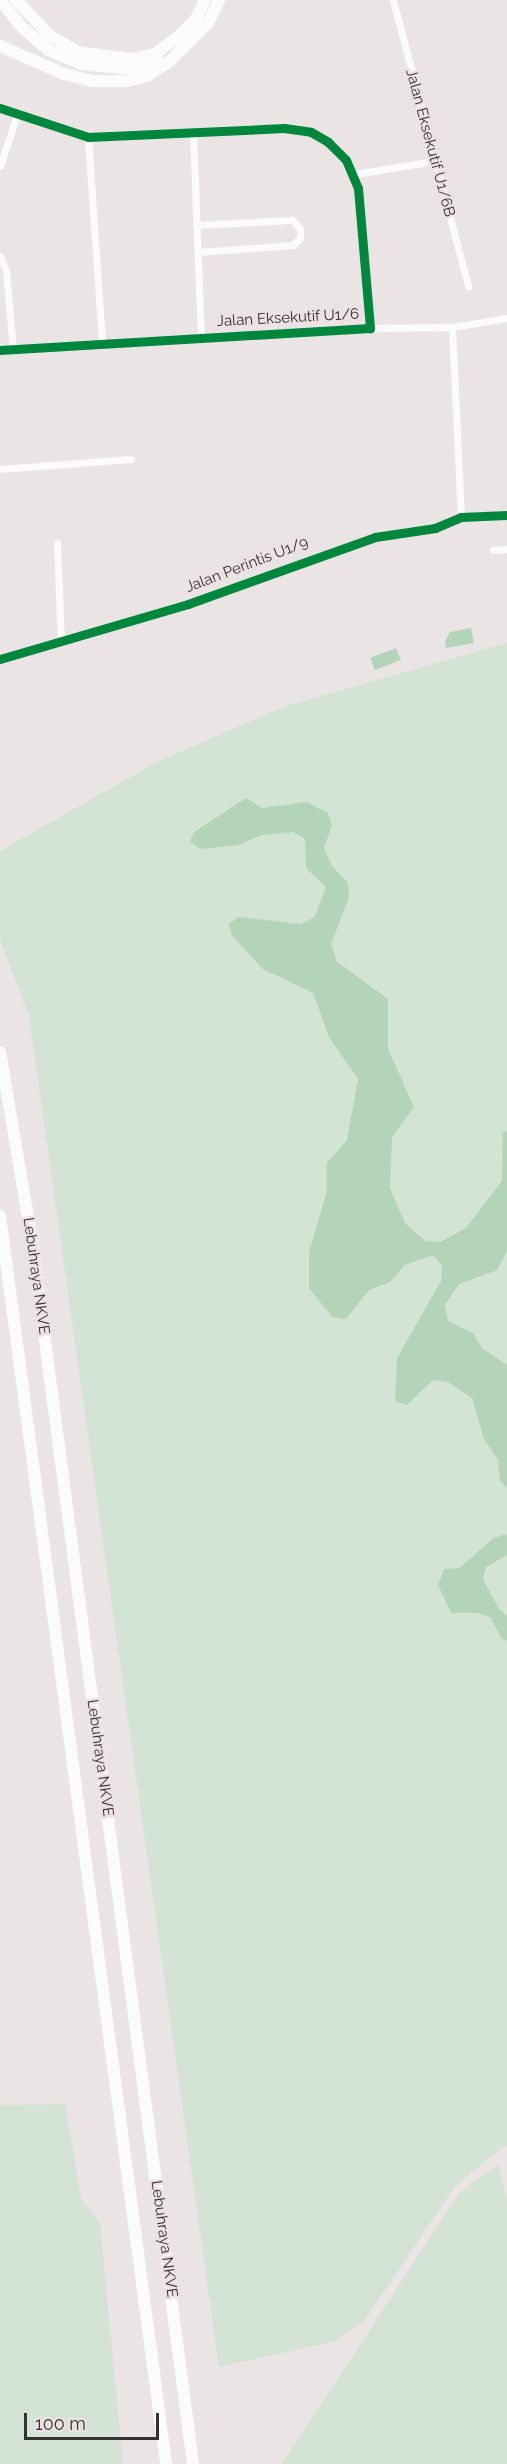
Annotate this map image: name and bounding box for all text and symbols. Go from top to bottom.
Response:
street label: Jalan Eksekutif U1/6B [402,67,458,219]
street label: Jalan Eksekutif U1/6 [216,305,360,331]
street label: Jalan Perintis U1/9 [183,533,311,597]
street label: Lebuhraya NKVE [19,1216,53,1336]
street label: Lebuhraya NKVE [83,1698,117,1818]
street label: Lebuhraya NKVE [147,2179,181,2299]
scale bar [27,2401,162,2439]
text: 100 m [35,2413,86,2434]

